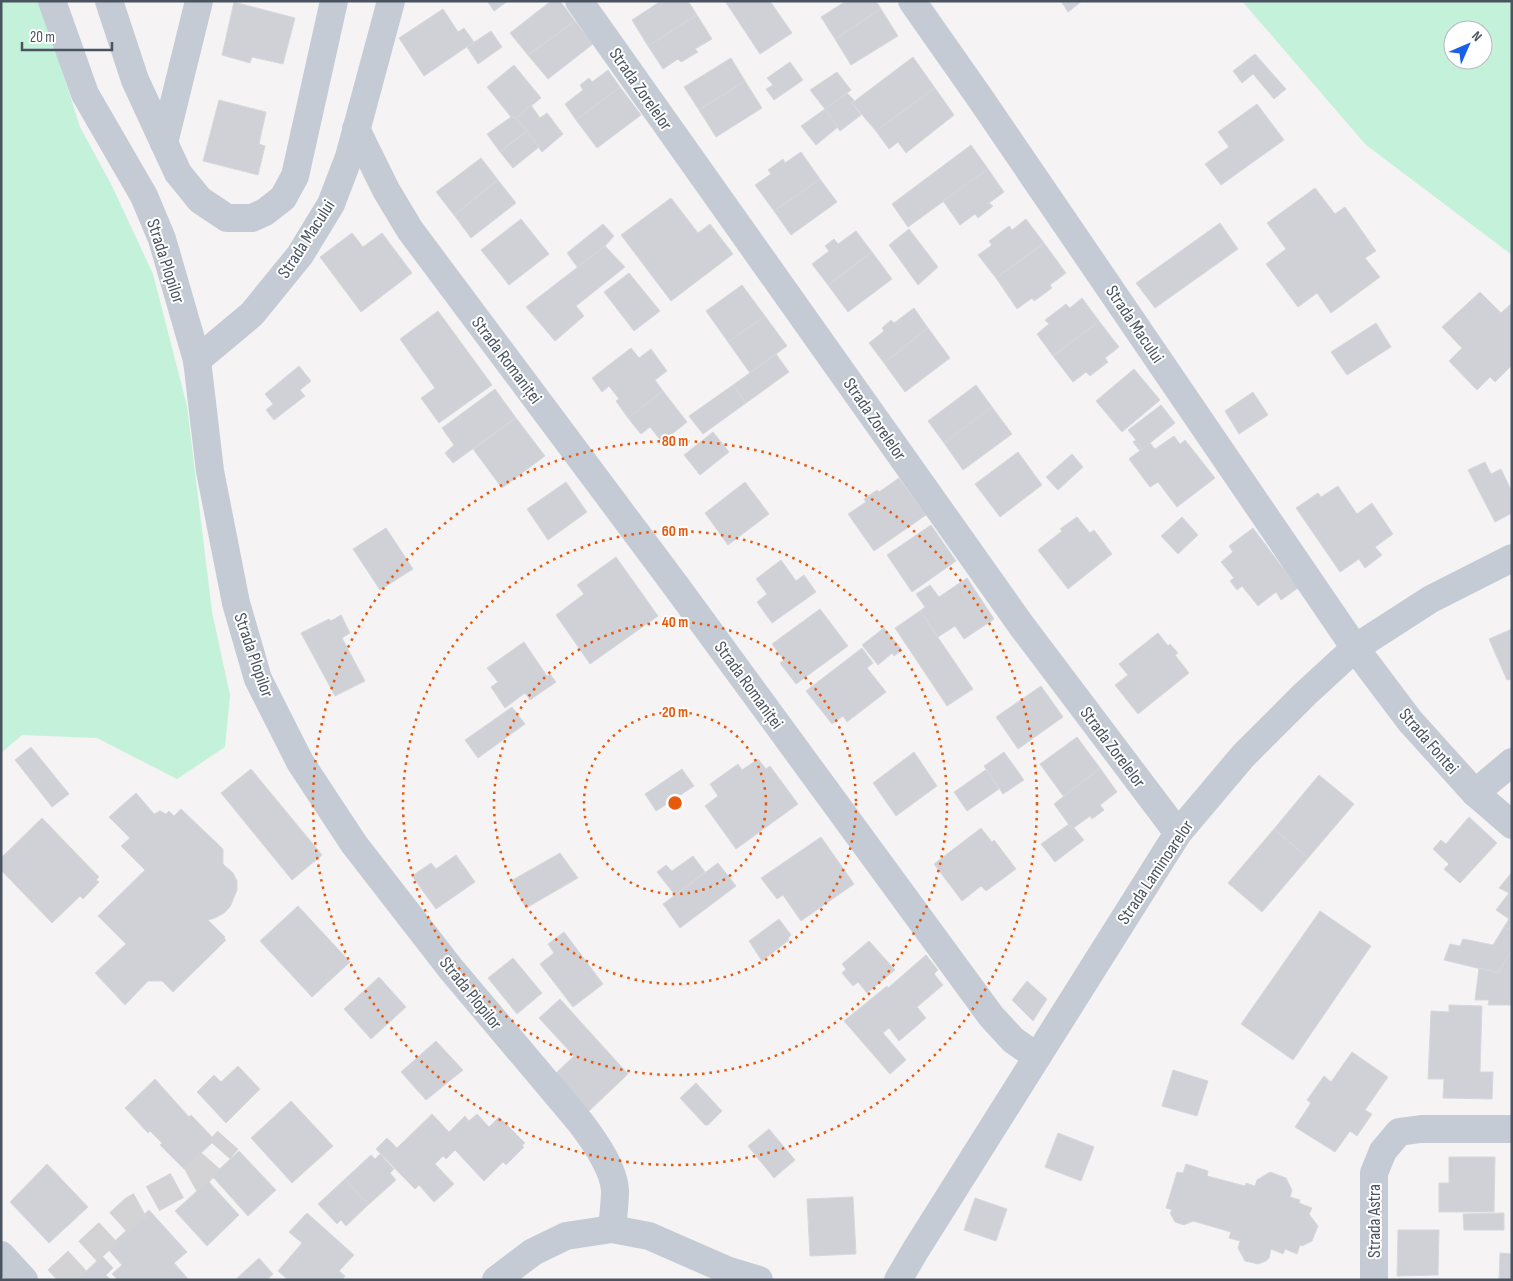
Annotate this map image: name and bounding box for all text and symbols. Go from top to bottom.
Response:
scale bar [22,20,112,52]
north arrow [1443,20,1493,70]
text: 20 m [30,28,55,47]
text: N [1468,28,1485,45]
street label: Strada Zorelelor [605,44,677,134]
street label: Strada Macului [273,196,339,282]
street label: Strada Plopilor [142,216,189,306]
street label: Strada Macului [1101,282,1168,367]
street label: Strada Romaniței [467,313,546,408]
street label: Strada Zorelelor [839,374,911,464]
text: 80 m [662,432,688,451]
text: 60 m [662,522,688,541]
street label: Strada Plopilor [229,610,278,700]
text: 40 m [662,613,688,632]
street label: Strada Romaniței [710,637,787,733]
text: 20 m [662,703,688,722]
street label: Strada Zorelelor [1075,703,1150,792]
street label: Strada Fontei [1394,704,1463,778]
centre of rings [666,794,684,812]
street label: Strada Laminoarelor [1113,816,1198,928]
street label: Strada Plopilor [435,953,506,1034]
street label: Strada Astra [1364,1184,1385,1258]

